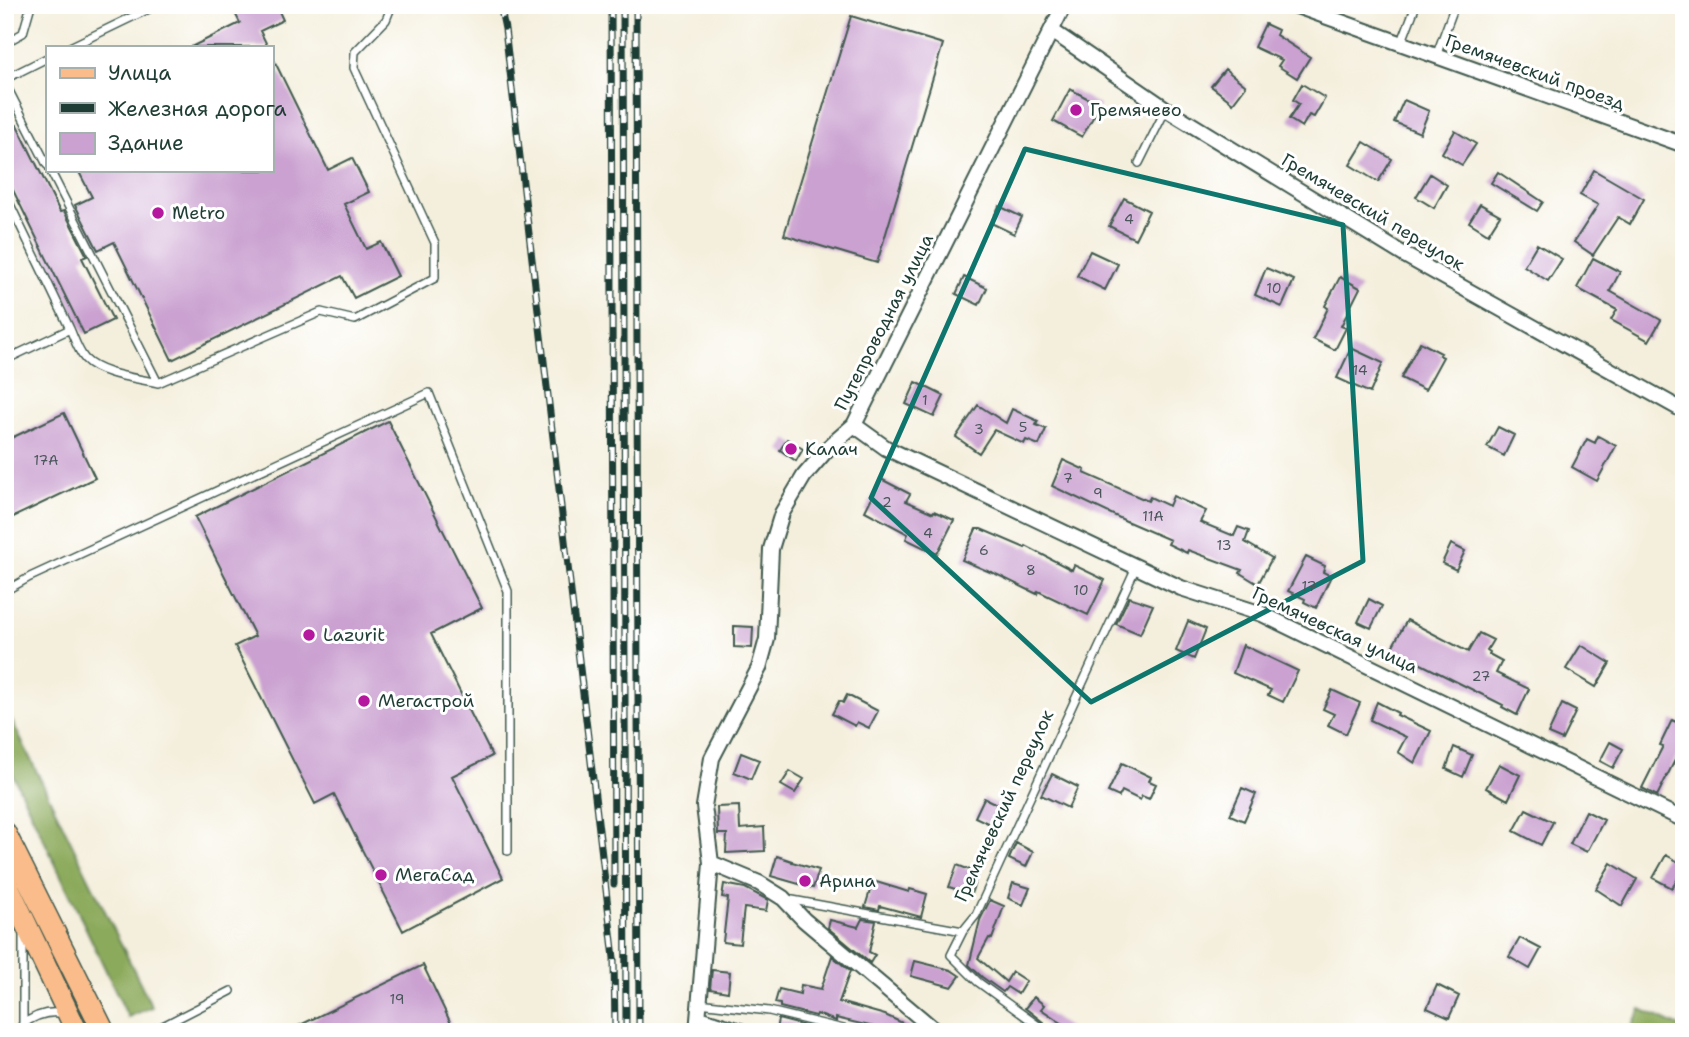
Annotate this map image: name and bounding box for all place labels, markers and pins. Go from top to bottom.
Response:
place label: Гремячево [1090,98,1182,122]
marker: Гремячево [1068,102,1084,118]
place label: Metro [172,201,225,225]
marker: Metro [150,205,166,221]
place label: Калач [805,437,858,461]
marker: Калач [783,441,799,457]
place label: Lazurit [323,623,385,647]
marker: Lazurit [301,627,317,643]
place label: Мегастрой [378,689,474,713]
marker: Мегастрой [356,693,372,709]
place label: МегаСад [395,863,475,887]
marker: МегаСад [373,867,389,883]
place label: Арина [819,869,876,893]
marker: Арина [797,873,813,889]

